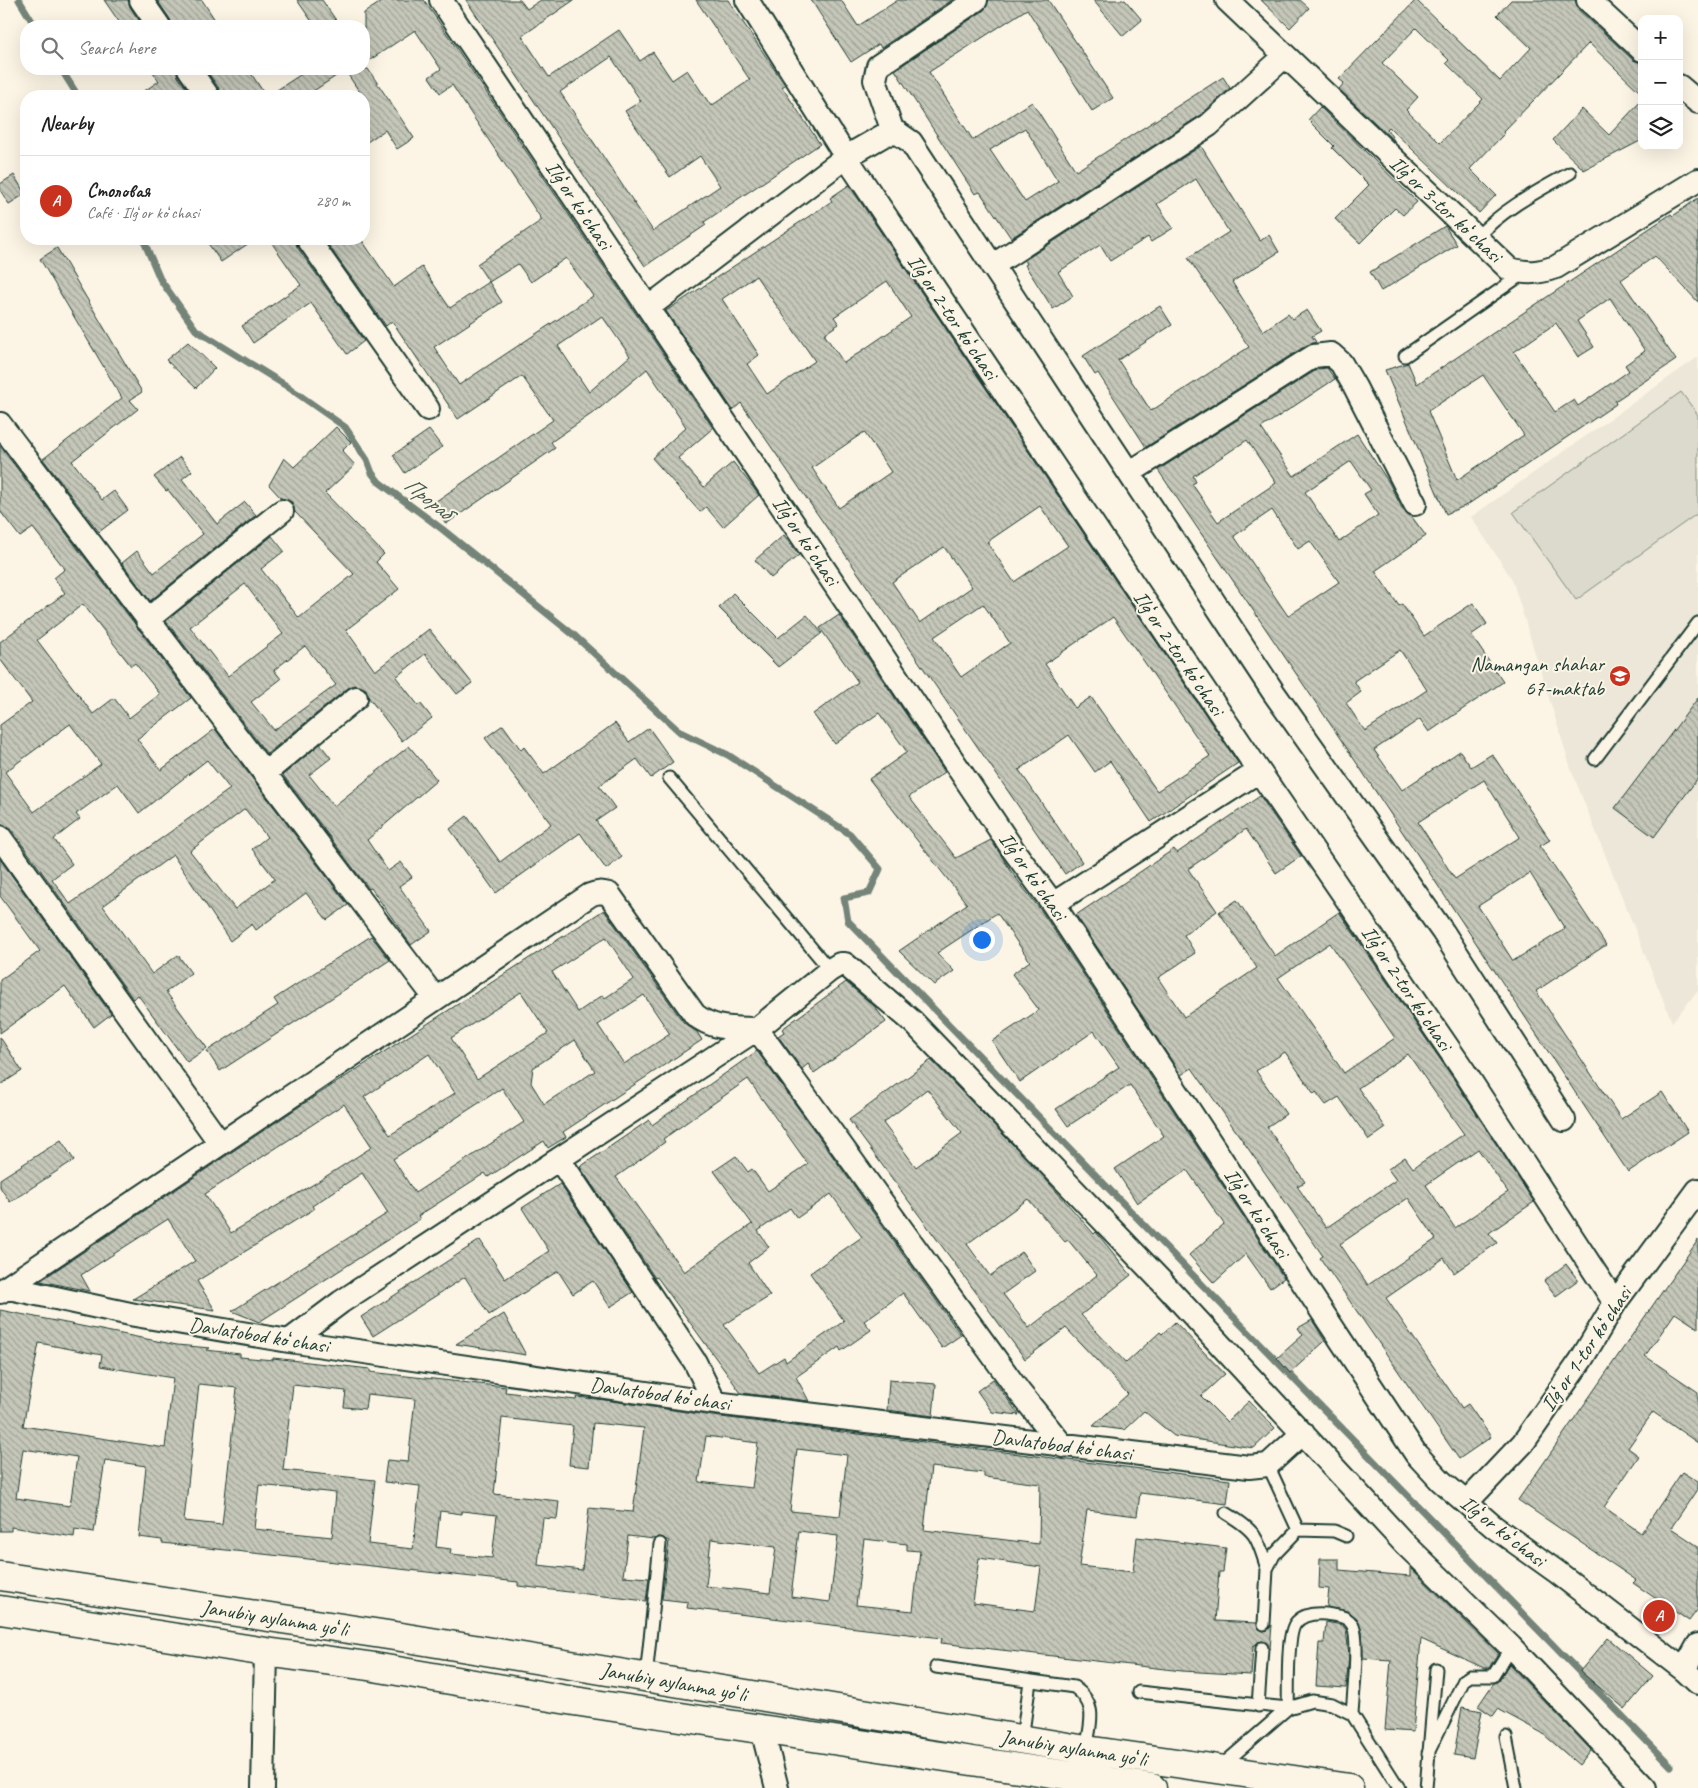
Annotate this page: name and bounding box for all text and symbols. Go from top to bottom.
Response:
map controls [1638,15,1683,150]
button: + [1638,15,1683,60]
search box [20,20,370,75]
icon: search [38,34,66,62]
text: Search here [78,36,155,60]
button: − [1638,60,1683,105]
button: layers [1638,105,1683,150]
text: Nearby [40,110,93,136]
street label: Ilgʻor 3-tor koʻchasi [1384,150,1510,270]
street label: Ilgʻor koʻchasi [540,156,620,257]
text: Столовая [87,179,150,203]
text: A [52,191,60,211]
text: 280 m [316,191,350,211]
text: Café · Ilgʻor koʻchasi [87,203,200,223]
street label: Ilgʻor 2-tor koʻchasi [902,250,1006,387]
water label: Прораб [399,471,463,530]
street label: Ilgʻor koʻchasi [767,492,847,593]
street label: Ilgʻor 2-tor koʻchasi [1128,586,1232,723]
place label: Namangan shahar 67-maktab [1470,651,1606,701]
school or university icon: Namangan shahar 67-maktab [1608,664,1632,688]
street label: Ilgʻor koʻchasi [993,827,1075,928]
street label: Ilgʻor 2-tor koʻchasi [1356,921,1460,1058]
your location [969,927,995,953]
street label: Ilgʻor koʻchasi [1218,1163,1297,1265]
street label: Ilgʻor 1-tor koʻchasi [1535,1279,1639,1416]
street label: Davlatobod koʻchasi [187,1311,334,1359]
street label: Davlatobod koʻchasi [588,1371,735,1417]
street label: Davlatobod koʻchasi [990,1424,1137,1467]
street label: Ilgʻor koʻchasi [1455,1489,1553,1574]
street label: Janubiy aylanma yoʻli [199,1593,353,1643]
pin: A [1643,1597,1675,1635]
street label: Janubiy aylanma yoʻli [598,1656,752,1708]
street label: Janubiy aylanma yoʻli [998,1723,1152,1773]

